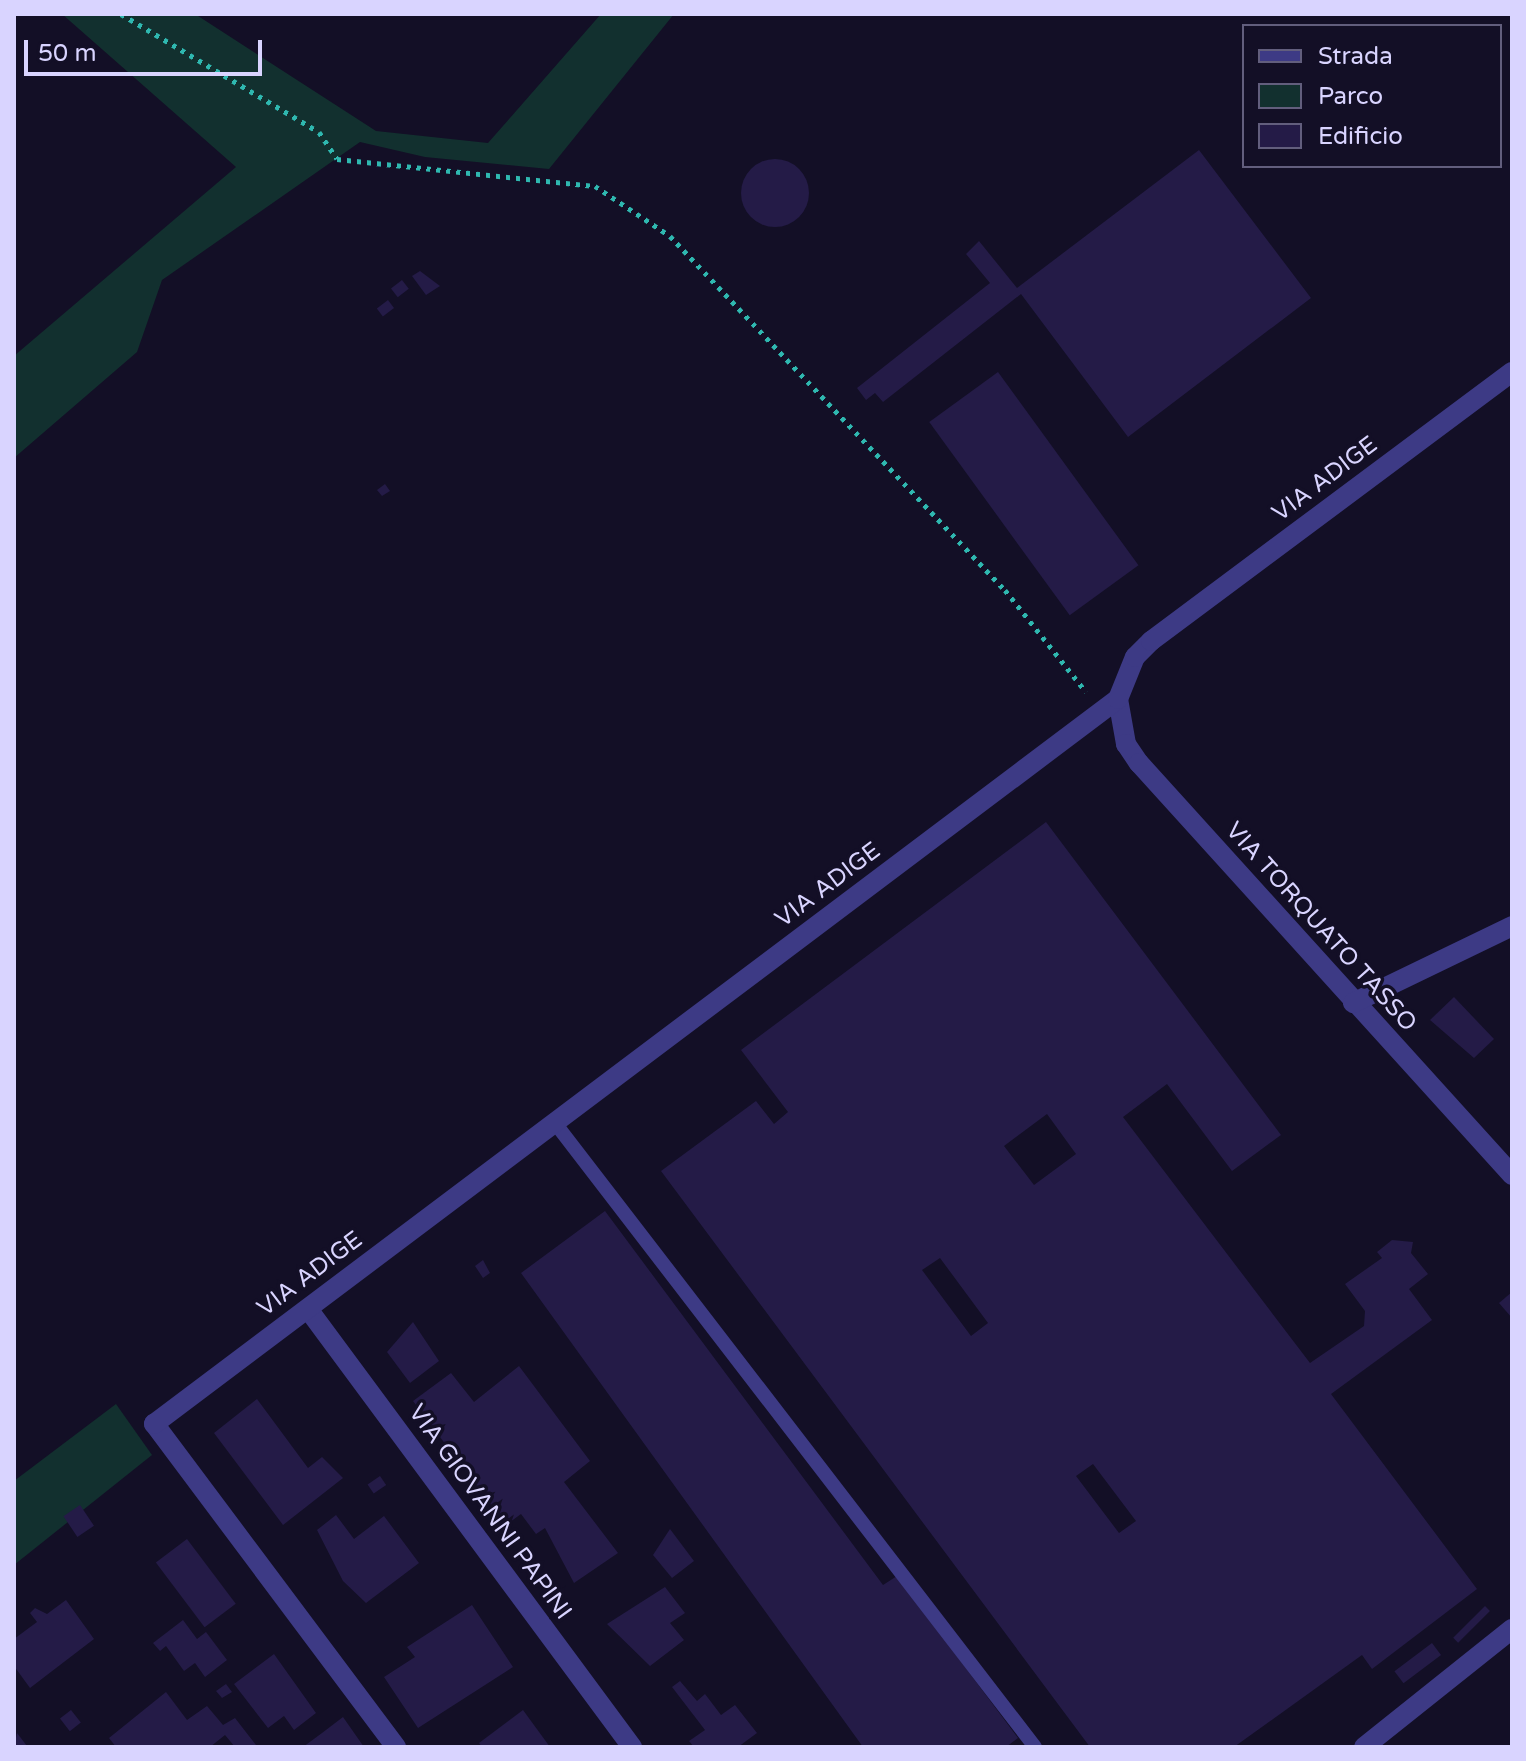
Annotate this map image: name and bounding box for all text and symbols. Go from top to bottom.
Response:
scale bar [28,24,266,74]
legend [1242,24,1502,168]
text: 50 m [38,39,96,68]
text: Strada [1318,42,1393,71]
text: Parco [1318,82,1383,111]
text: Edificio [1318,122,1403,151]
street label: VIA ADIGE [1267,430,1383,528]
street label: VIA TORQUATO TASSO [1219,816,1423,1038]
street label: VIA ADIGE [770,836,886,934]
street label: VIA ADIGE [252,1225,368,1323]
street label: VIA GIOVANNI PAPINI [402,1399,578,1625]

